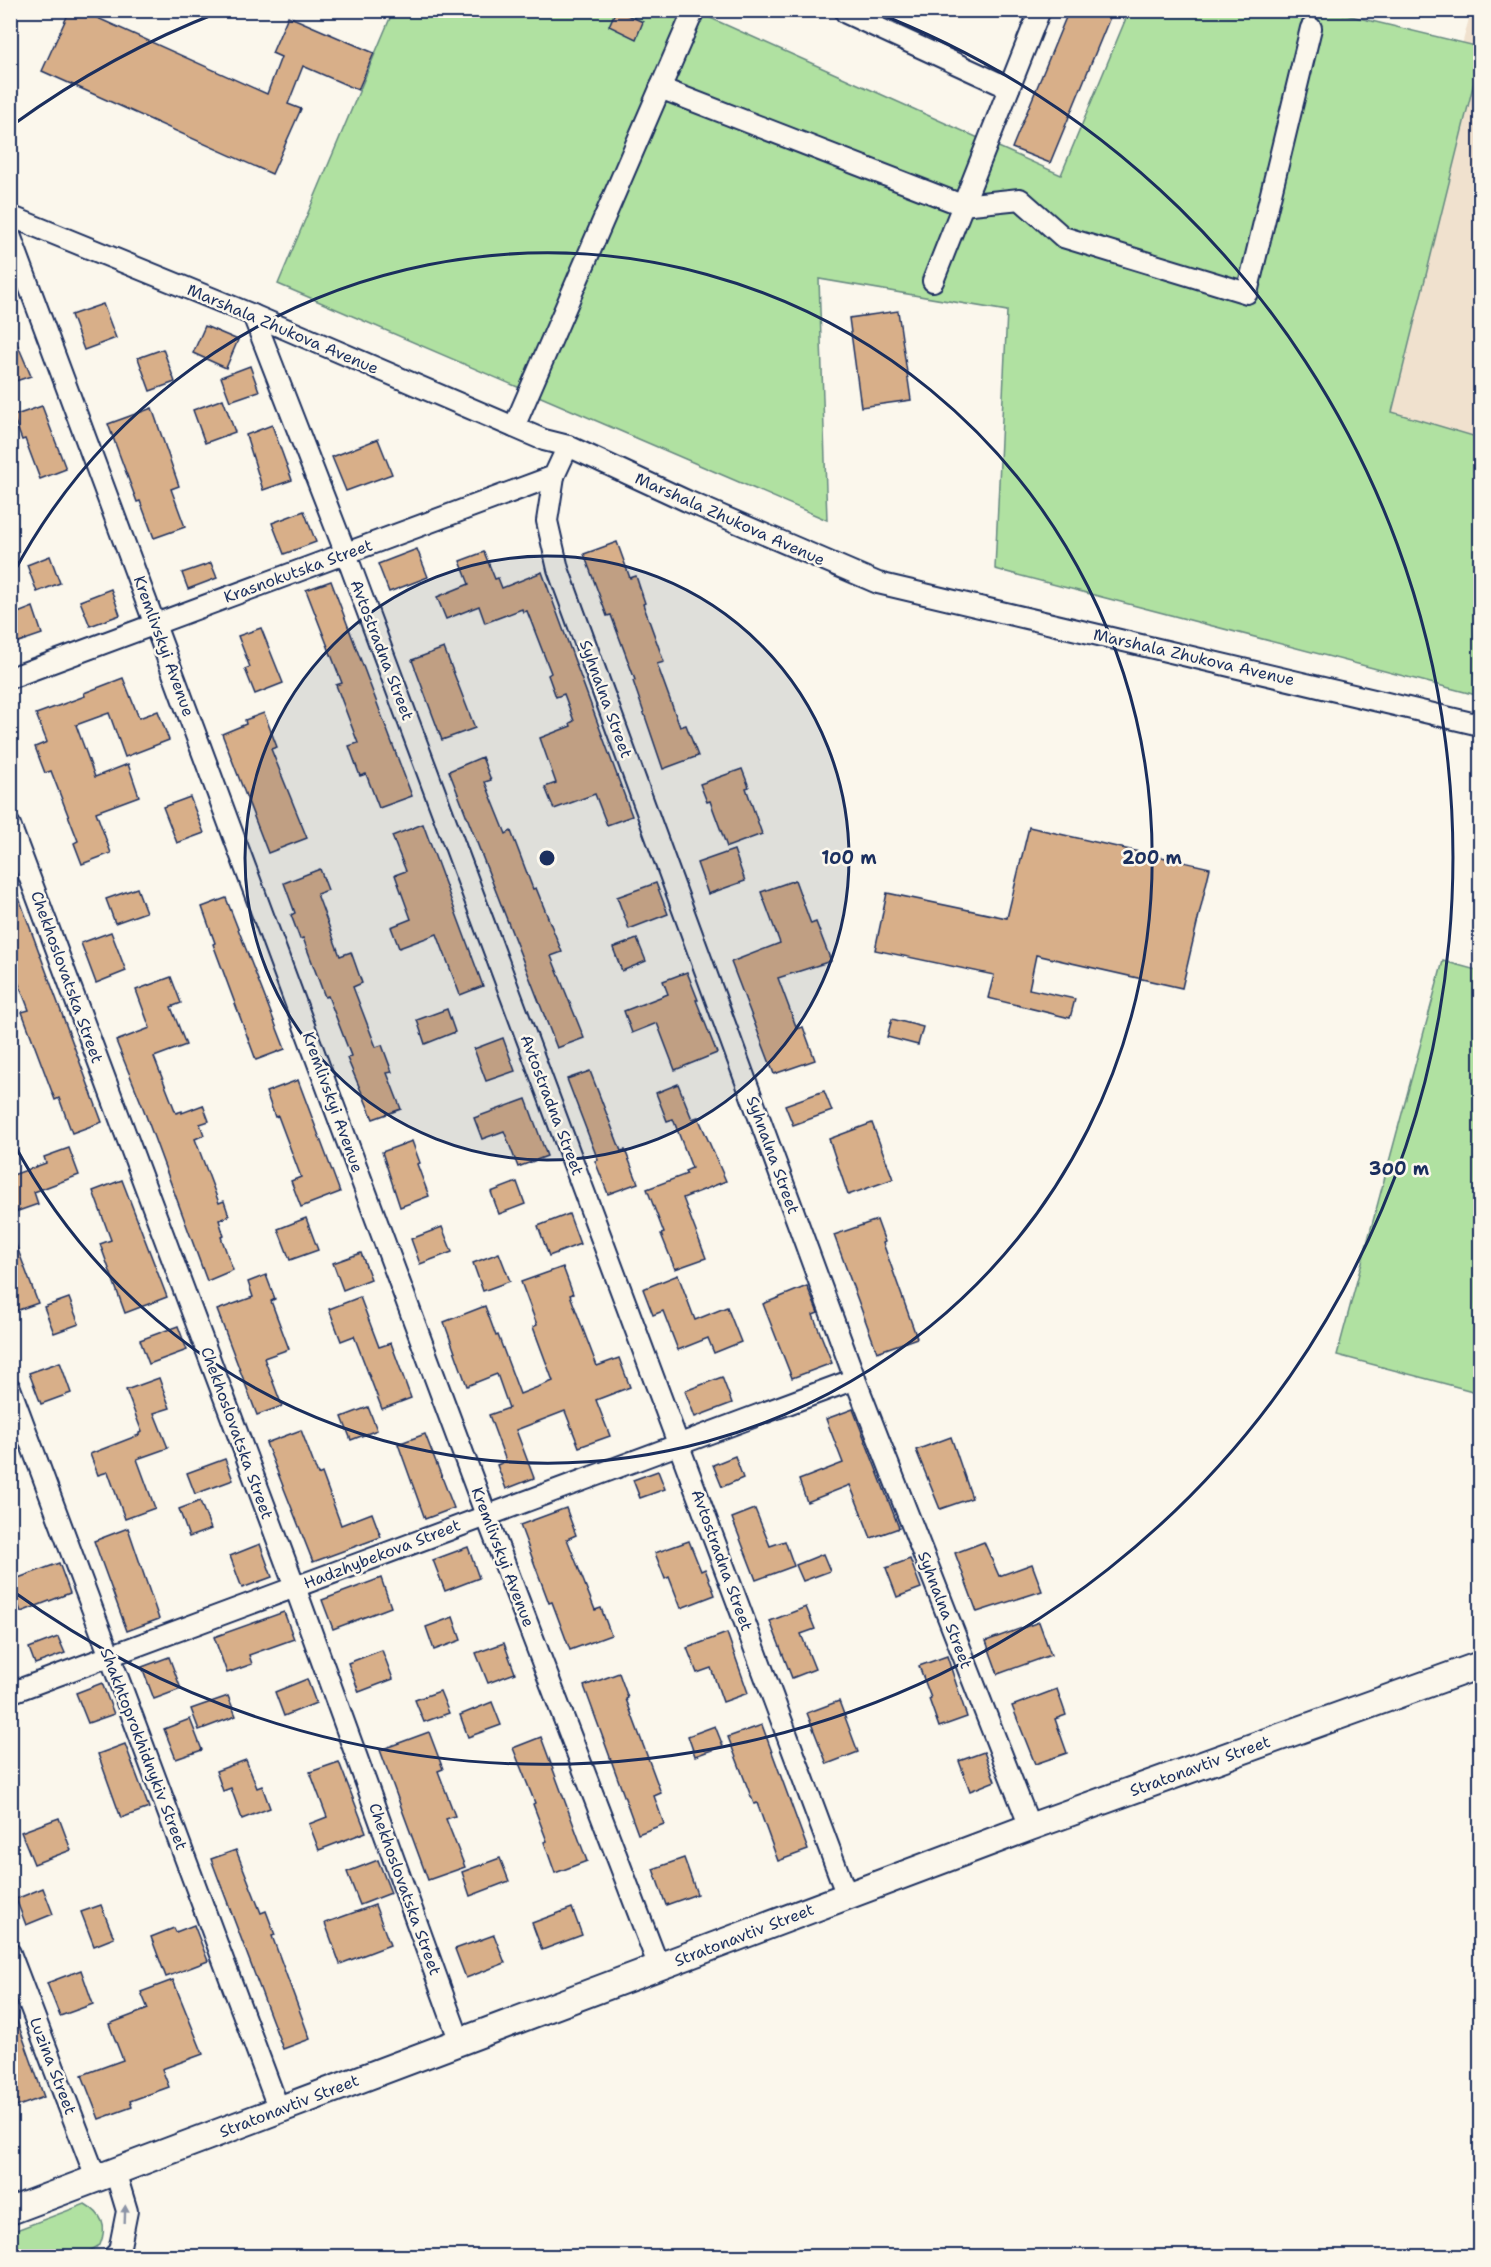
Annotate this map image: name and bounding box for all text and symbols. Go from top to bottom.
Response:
street label: Marshala Zhukova Avenue [184,279,382,379]
street label: Marshala Zhukova Avenue [632,468,828,570]
street label: Krasnokutska Street [221,534,375,608]
street label: Kremlivskyi Avenue [129,573,199,719]
street label: Avtostradna Street [346,577,419,723]
street label: Marshala Zhukova Avenue [1091,624,1297,690]
street label: Syhnalna Street [575,637,637,761]
text: 100 m [821,846,877,870]
text: 200 m [1122,846,1183,870]
centre of rings [537,848,557,868]
street label: Chekhoslovatska Street [26,888,108,1066]
street label: Kremlivskyi Avenue [298,1029,368,1175]
street label: Avtostradna Street [516,1032,589,1178]
street label: Syhnalna Street [742,1093,804,1217]
text: 300 m [1369,1157,1430,1181]
street label: Chekhoslovatska Street [196,1344,278,1522]
street label: Kremlivskyi Avenue [467,1484,539,1630]
street label: Avtostradna Street [687,1486,757,1634]
street label: Hadzhybekova Street [301,1514,463,1594]
street label: Syhnalna Street [913,1548,977,1672]
street label: Shakhtoprokhidnykiv Street [96,1645,192,1853]
street label: Stratonavtiv Street [1127,1731,1273,1801]
street label: Chekhoslovatska Street [364,1800,446,1978]
street label: Stratonavtiv Street [671,1899,817,1971]
street label: Luzina Street [25,2014,81,2118]
street label: Stratonavtiv Street [216,2070,362,2142]
one-way arrow [120,2205,129,2224]

